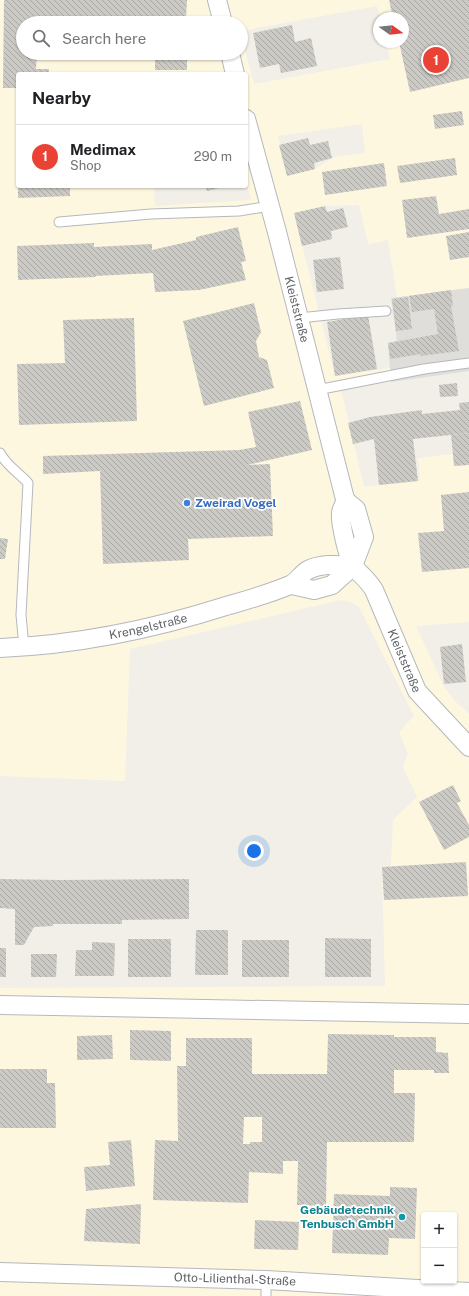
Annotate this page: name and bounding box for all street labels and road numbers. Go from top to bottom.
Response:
street label: Kleiststraße [282,275,312,344]
street label: Krengelstraße [108,611,189,642]
street label: Kleiststraße [385,627,424,695]
street label: Otto-Lilienthal-Straße [174,1270,297,1289]

